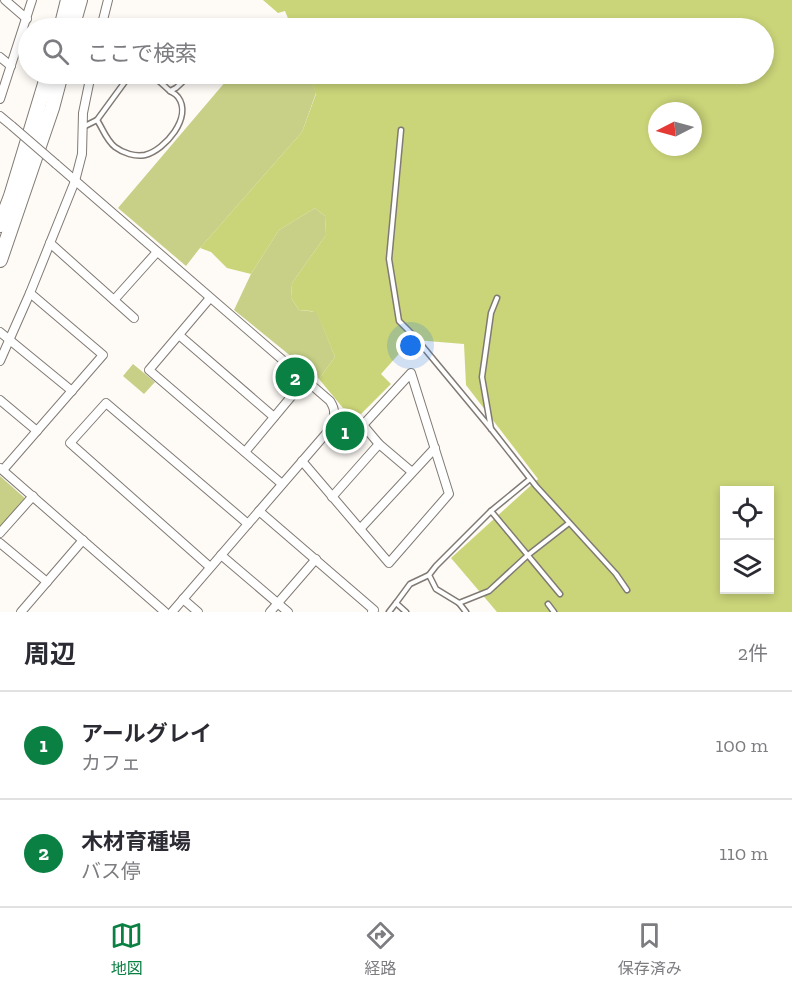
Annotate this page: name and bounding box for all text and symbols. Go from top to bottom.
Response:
search box [18,18,774,84]
icon: search [39,35,72,68]
text: ここで検索 [87,40,197,67]
north arrow [648,102,702,156]
your location [396,331,425,360]
pin: 2 [276,354,314,400]
pin: 1 [326,408,364,454]
map controls [720,486,774,594]
button: locate [720,486,774,540]
button: layers [720,540,774,594]
text: 周辺 [24,638,76,670]
text: 2件 [738,641,768,665]
text: アールグレイ [81,720,212,747]
text: 1 [39,733,48,757]
text: 100 m [715,733,768,757]
text: カフェ [81,751,141,775]
text: 木材育種場 [81,828,191,855]
text: 2 [38,841,49,865]
text: 110 m [719,841,768,865]
text: バス停 [81,859,141,883]
tab: 地図 [110,919,143,979]
tab: 経路 [364,919,397,979]
tab: 保存済み [618,919,682,979]

